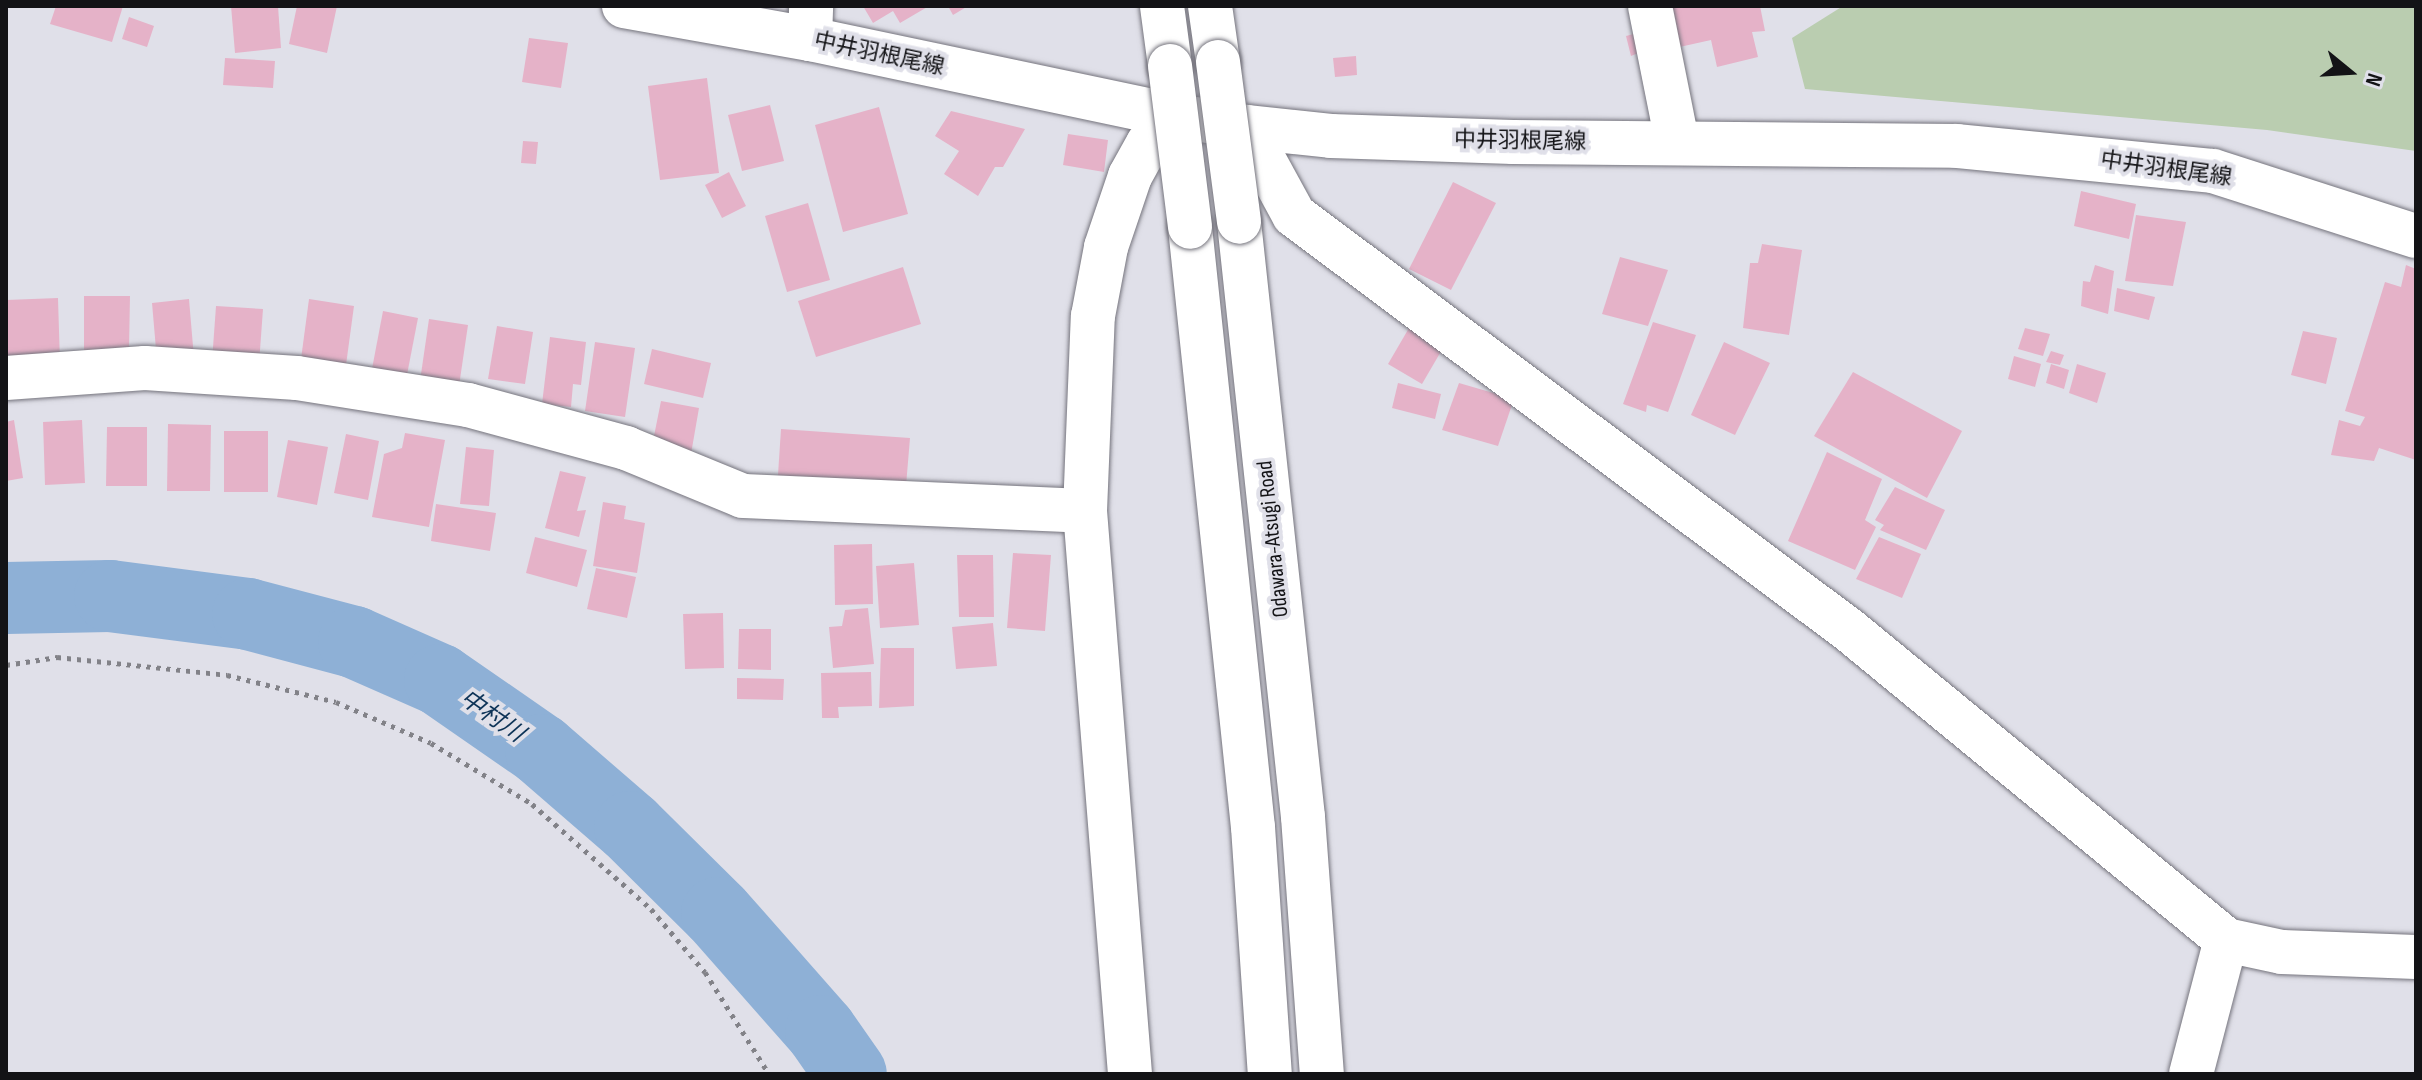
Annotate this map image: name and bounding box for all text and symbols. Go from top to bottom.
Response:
street label: 中井羽根尾線 [812,27,946,81]
north arrow [2310,32,2390,112]
text: N [2359,70,2388,89]
street label: 中井羽根尾線 [1454,127,1586,155]
street label: 中井羽根尾線 [2099,147,2233,191]
street label: Odawara-Atsugi Road [1252,459,1294,619]
water label: 中村川 [454,684,530,748]

